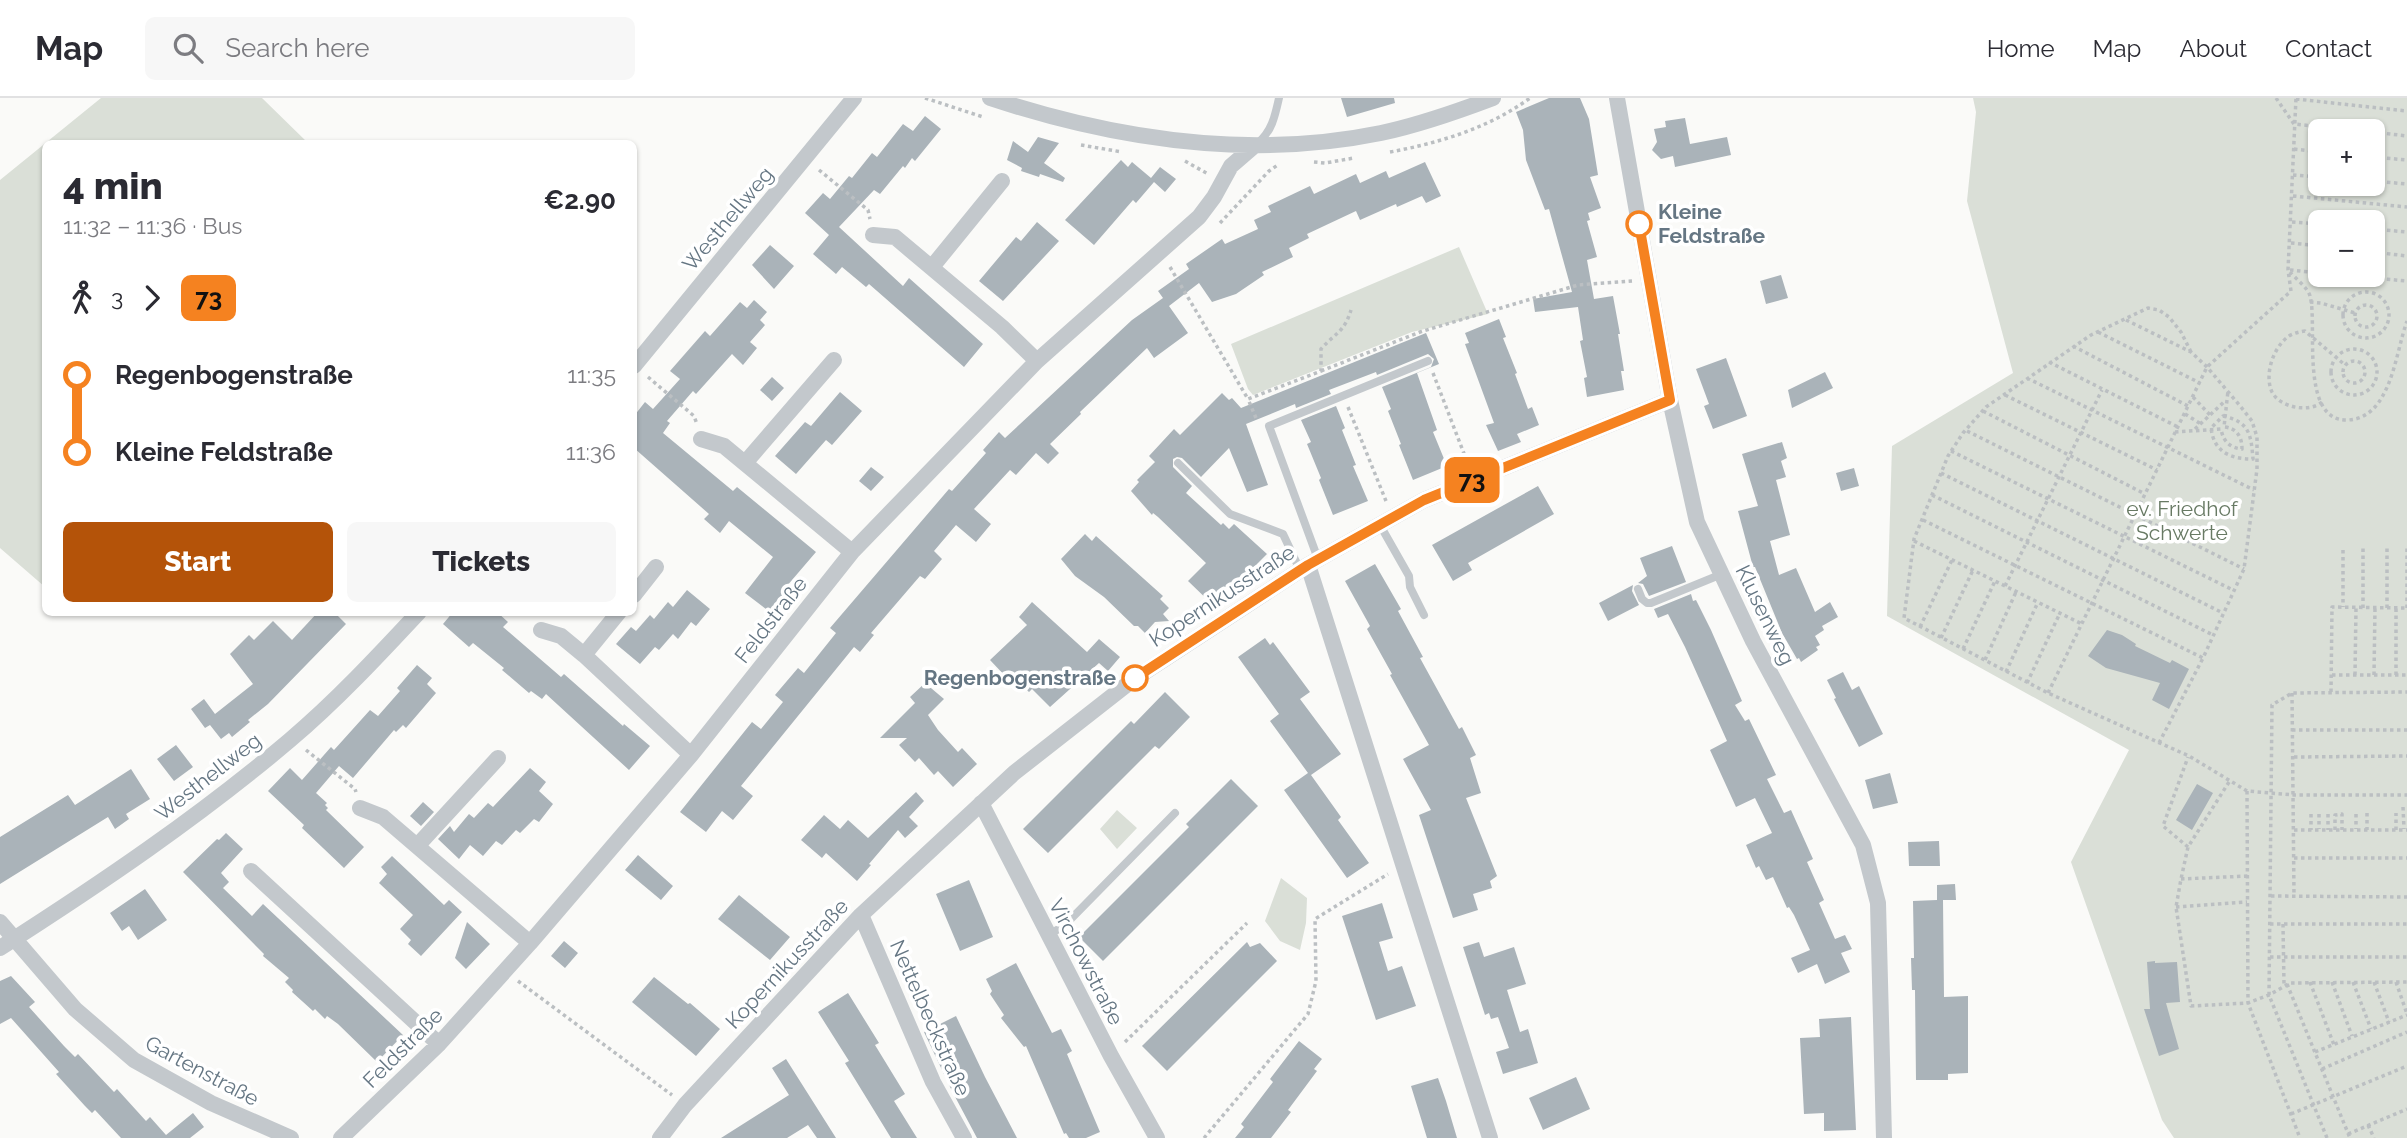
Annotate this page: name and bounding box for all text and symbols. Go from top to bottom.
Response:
search box [145,17,635,80]
text: Map [35,29,103,68]
icon: search [169,29,207,67]
text: Search here [225,33,370,63]
text: Home [1987,34,2055,63]
text: Map [2093,34,2141,63]
text: About [2179,34,2247,63]
text: Contact [2285,34,2372,63]
map controls [2308,119,2385,287]
button: + [2308,119,2385,196]
street label: Westhellweg [677,162,778,276]
text: 4 min [63,163,163,208]
text: €2.90 [543,185,616,215]
place label: Kleine Feldstraße [1658,199,1765,248]
button: − [2308,210,2385,287]
marker: Kleine Feldstraße [1626,211,1652,237]
text: 11:32 – 11:36 · Bus [63,212,242,239]
icon: walk [63,279,101,317]
icon: forward [133,279,171,317]
text: 73 [195,283,222,312]
text: 3 [111,284,123,311]
text: Regenbogenstraße [115,360,353,390]
text: 11:35 [567,361,616,388]
text: Kleine Feldstraße [115,437,333,467]
text: 11:36 [566,438,616,465]
line badge: 73 [1440,457,1504,503]
text: 73 [1459,465,1485,494]
park label: ev. Friedhof Schwerte [2126,496,2239,545]
button: Start [63,522,333,602]
button: Tickets [347,522,616,602]
street label: Kopernikusstraße [1144,539,1299,652]
street label: Klusenweg [1731,561,1800,669]
street label: Feldstraße [729,572,812,668]
place label: Regenbogenstraße [924,665,1116,690]
marker: Regenbogenstraße [1122,665,1148,691]
street label: Westhellweg [150,727,266,826]
street label: Kopernikusstraße [720,894,853,1034]
street label: Virchowstraße [1044,894,1129,1029]
street label: Nettelbeckstraße [885,936,976,1100]
street label: Feldstraße [358,1003,448,1093]
street label: Gartenstraße [141,1030,263,1111]

